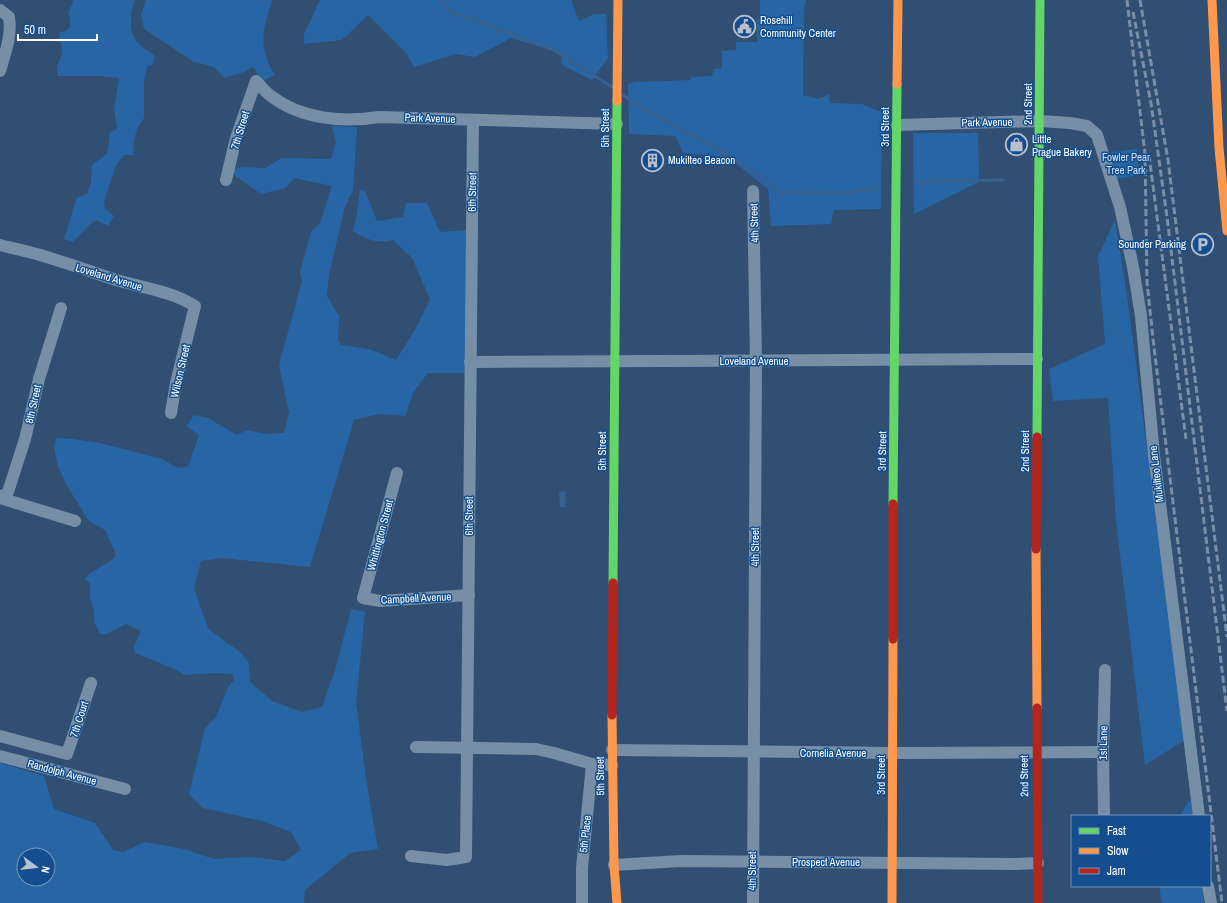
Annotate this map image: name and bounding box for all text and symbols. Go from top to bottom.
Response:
public building icon: Rosehill Community Center [731,13,757,39]
place label: Rosehill Community Center [760,13,836,40]
scale bar [18,16,97,42]
text: 50 m [24,22,46,38]
street label: 2nd Street [1021,83,1035,125]
street label: 3rd Street [878,107,892,147]
street label: 5th Street [598,108,612,148]
street label: 7th Street [228,109,253,151]
street label: Park Avenue [404,110,456,126]
street label: Park Avenue [961,115,1013,129]
shop icon: Little Prague Bakery [1003,132,1029,158]
place label: Little Prague Bakery [1032,132,1092,159]
building icon: Mukilteo Beacon [639,147,665,173]
park label: Fowler Pear Tree Park [1102,150,1150,177]
place label: Mukilteo Beacon [668,153,735,167]
street label: 6th Street [465,172,479,212]
street label: 4th Street [746,203,762,243]
parking icon: Sounder Parking [1189,231,1215,257]
place label: Sounder Parking [1118,237,1186,251]
street label: Loveland Avenue [74,260,144,294]
street label: Wilson Street [167,343,193,399]
street label: Loveland Avenue [719,354,789,368]
street label: 8th Street [22,383,44,425]
street label: 2nd Street [1018,430,1032,472]
street label: 5th Street [595,431,609,471]
street label: 3rd Street [875,431,889,471]
street label: Mukilteo Lane [1146,445,1166,503]
street label: 6th Street [462,496,476,536]
street label: Whittington Street [364,498,396,572]
street label: 4th Street [748,527,762,567]
street label: Campbell Avenue [380,589,452,607]
street label: 7th Court [67,699,92,739]
street label: 1st Lane [1096,726,1110,760]
street label: Cornelia Avenue [800,746,866,760]
street label: 3rd Street [874,755,888,795]
street label: 2nd Street [1017,755,1031,797]
street label: Randolph Avenue [26,756,98,788]
street label: 5th Street [593,756,607,796]
street label: 5th Place [576,815,594,853]
legend [1071,815,1211,887]
text: Fast [1107,823,1126,839]
text: Slow [1107,843,1129,859]
north arrow [16,847,56,887]
street label: 4th Street [745,851,759,891]
street label: Prospect Avenue [792,855,860,869]
text: Jam [1107,863,1126,879]
text: N [38,865,53,875]

